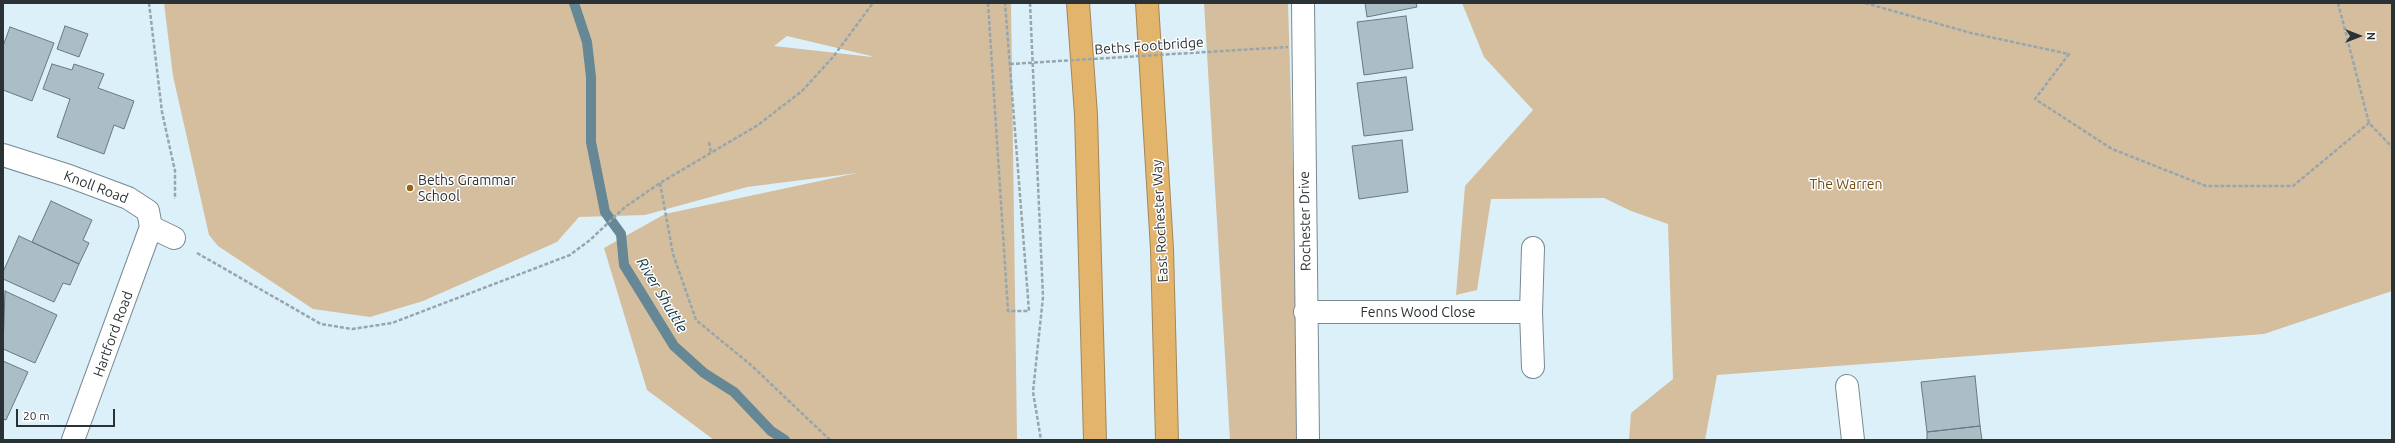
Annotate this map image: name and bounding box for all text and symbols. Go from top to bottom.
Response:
north arrow [2339,16,2379,56]
text: N [2365,32,2377,40]
street label: Beths Footbridge [1094,34,1204,58]
street label: East Rochester Way [1148,159,1172,283]
street label: Knoll Road [61,167,131,207]
street label: Rochester Drive [1296,171,1314,271]
place label: Beths Grammar School [418,172,516,204]
park label: The Warren [1810,176,1882,192]
marker: Beths Grammar School [405,183,415,193]
water label: River Shuttle [633,254,691,336]
street label: Hartford Road [90,289,136,379]
street label: Fenns Wood Close [1360,304,1476,320]
scale bar [18,401,117,427]
text: 20 m [23,409,50,422]

